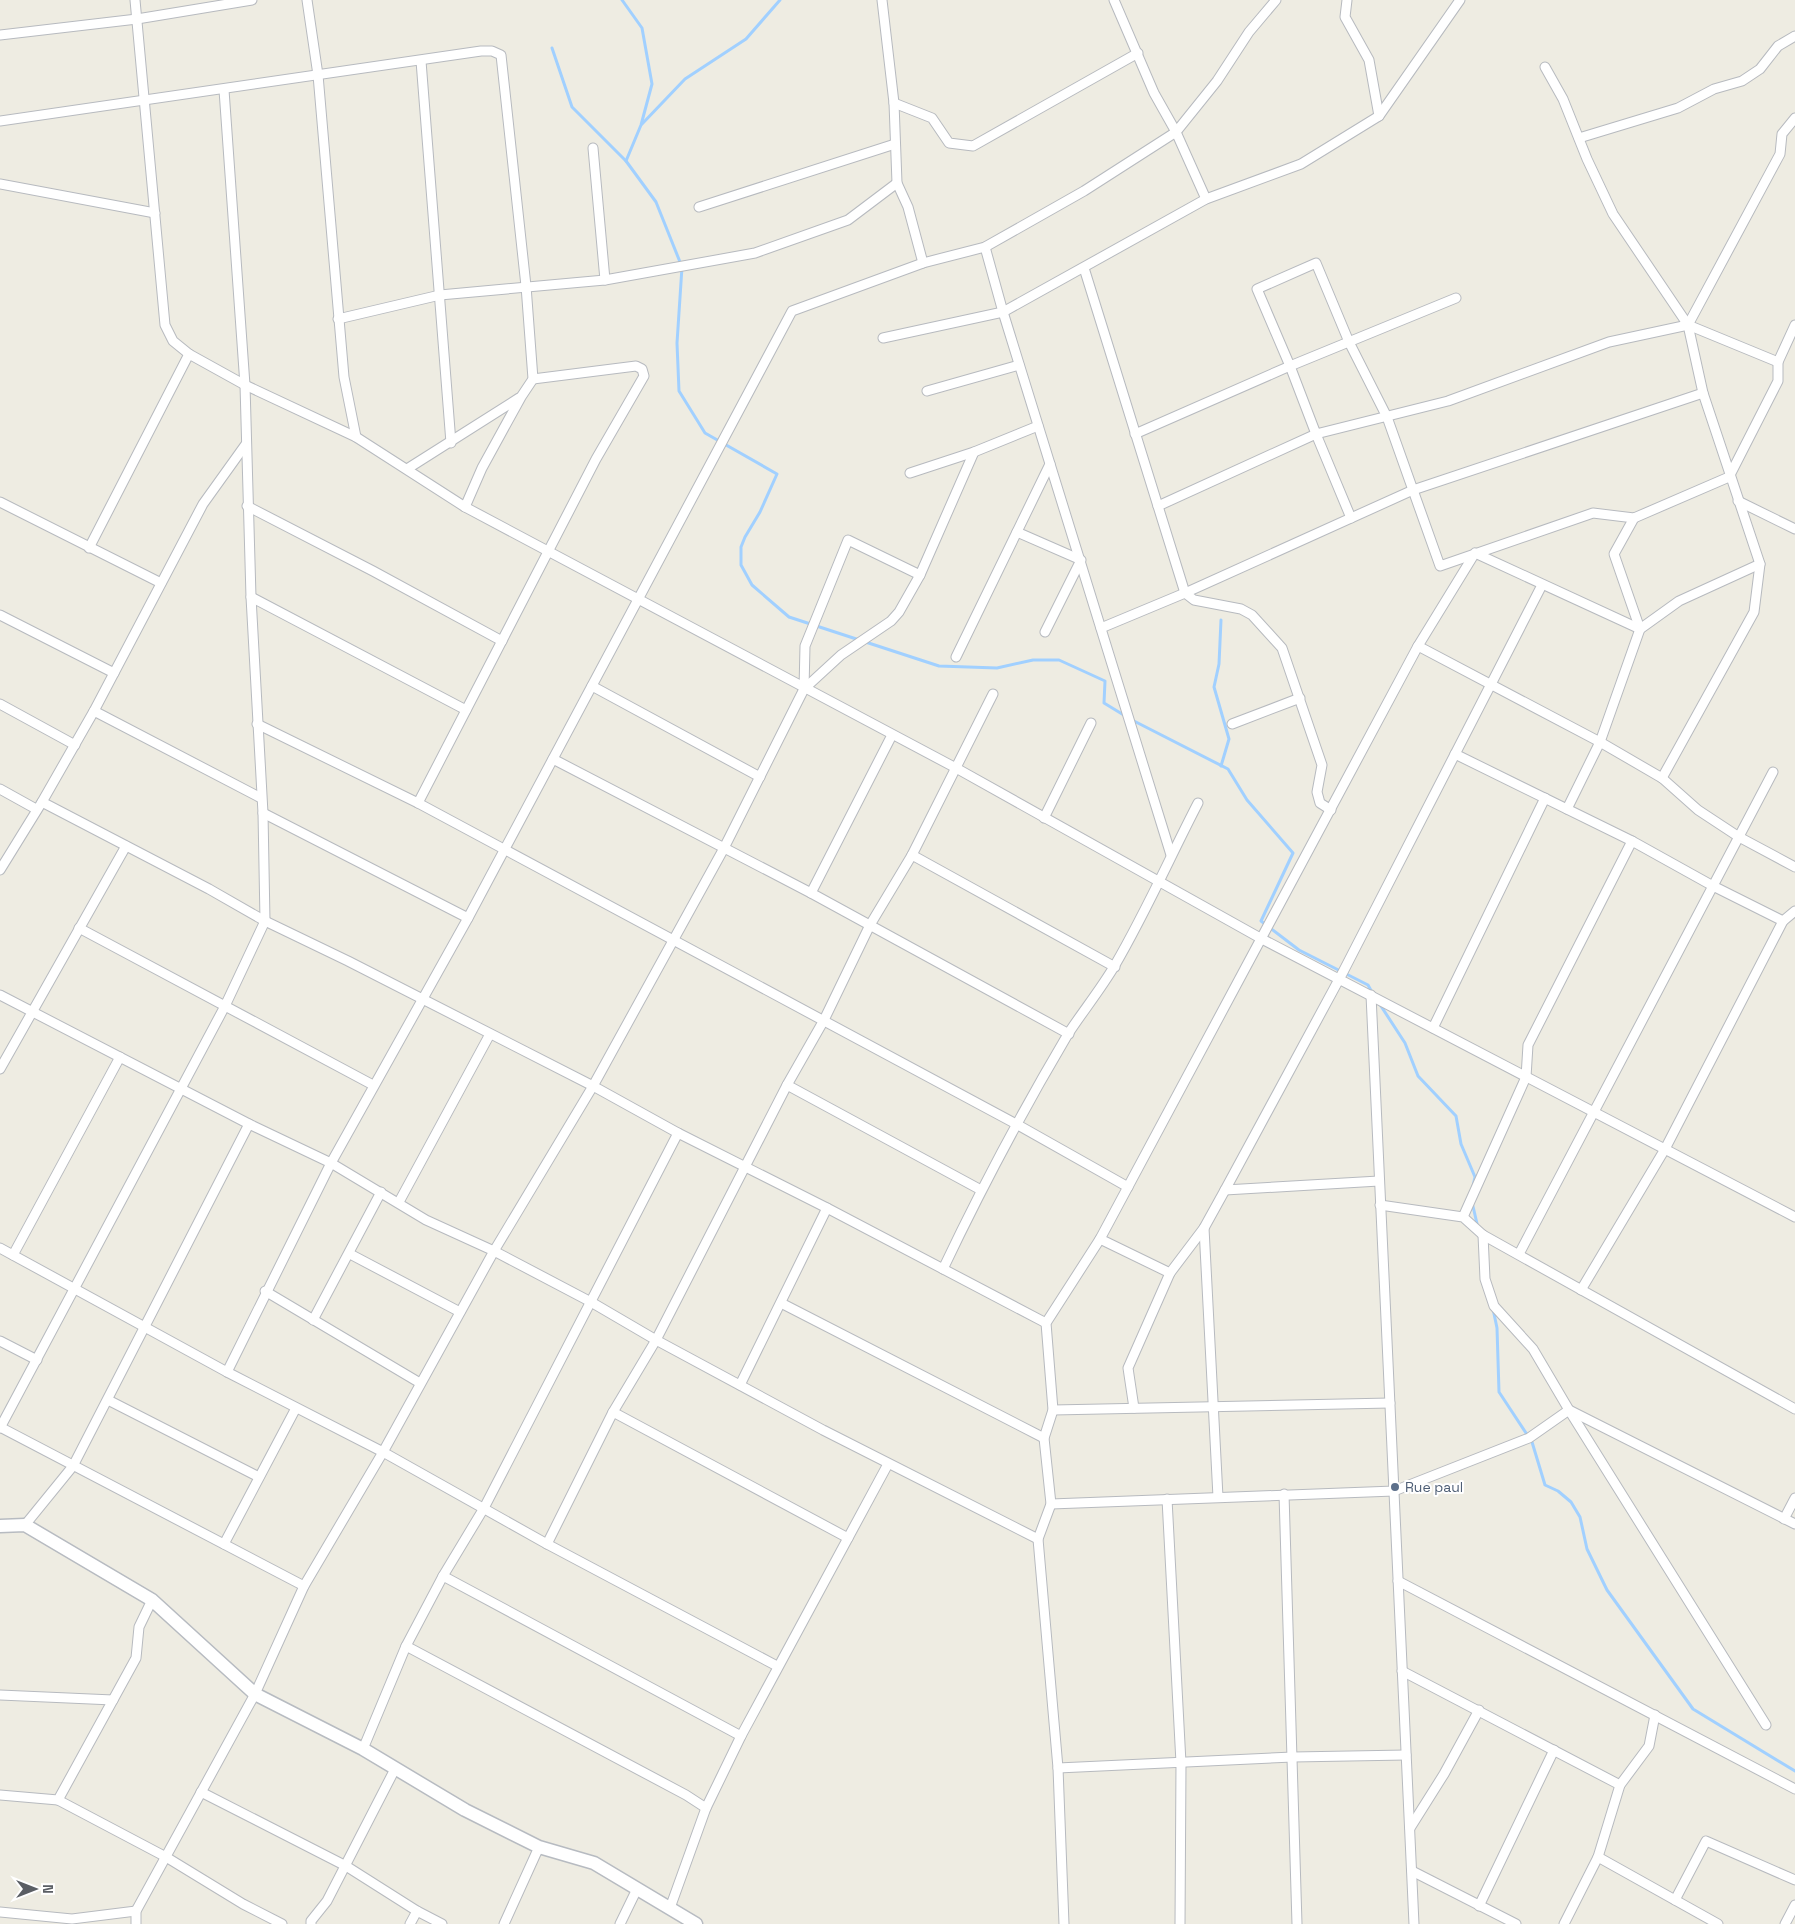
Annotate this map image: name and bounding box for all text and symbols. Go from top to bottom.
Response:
place label: Rue paul [1405,1478,1463,1496]
marker: Rue paul [1389,1481,1401,1493]
north arrow [10,1864,60,1914]
text: N [39,1884,57,1894]

